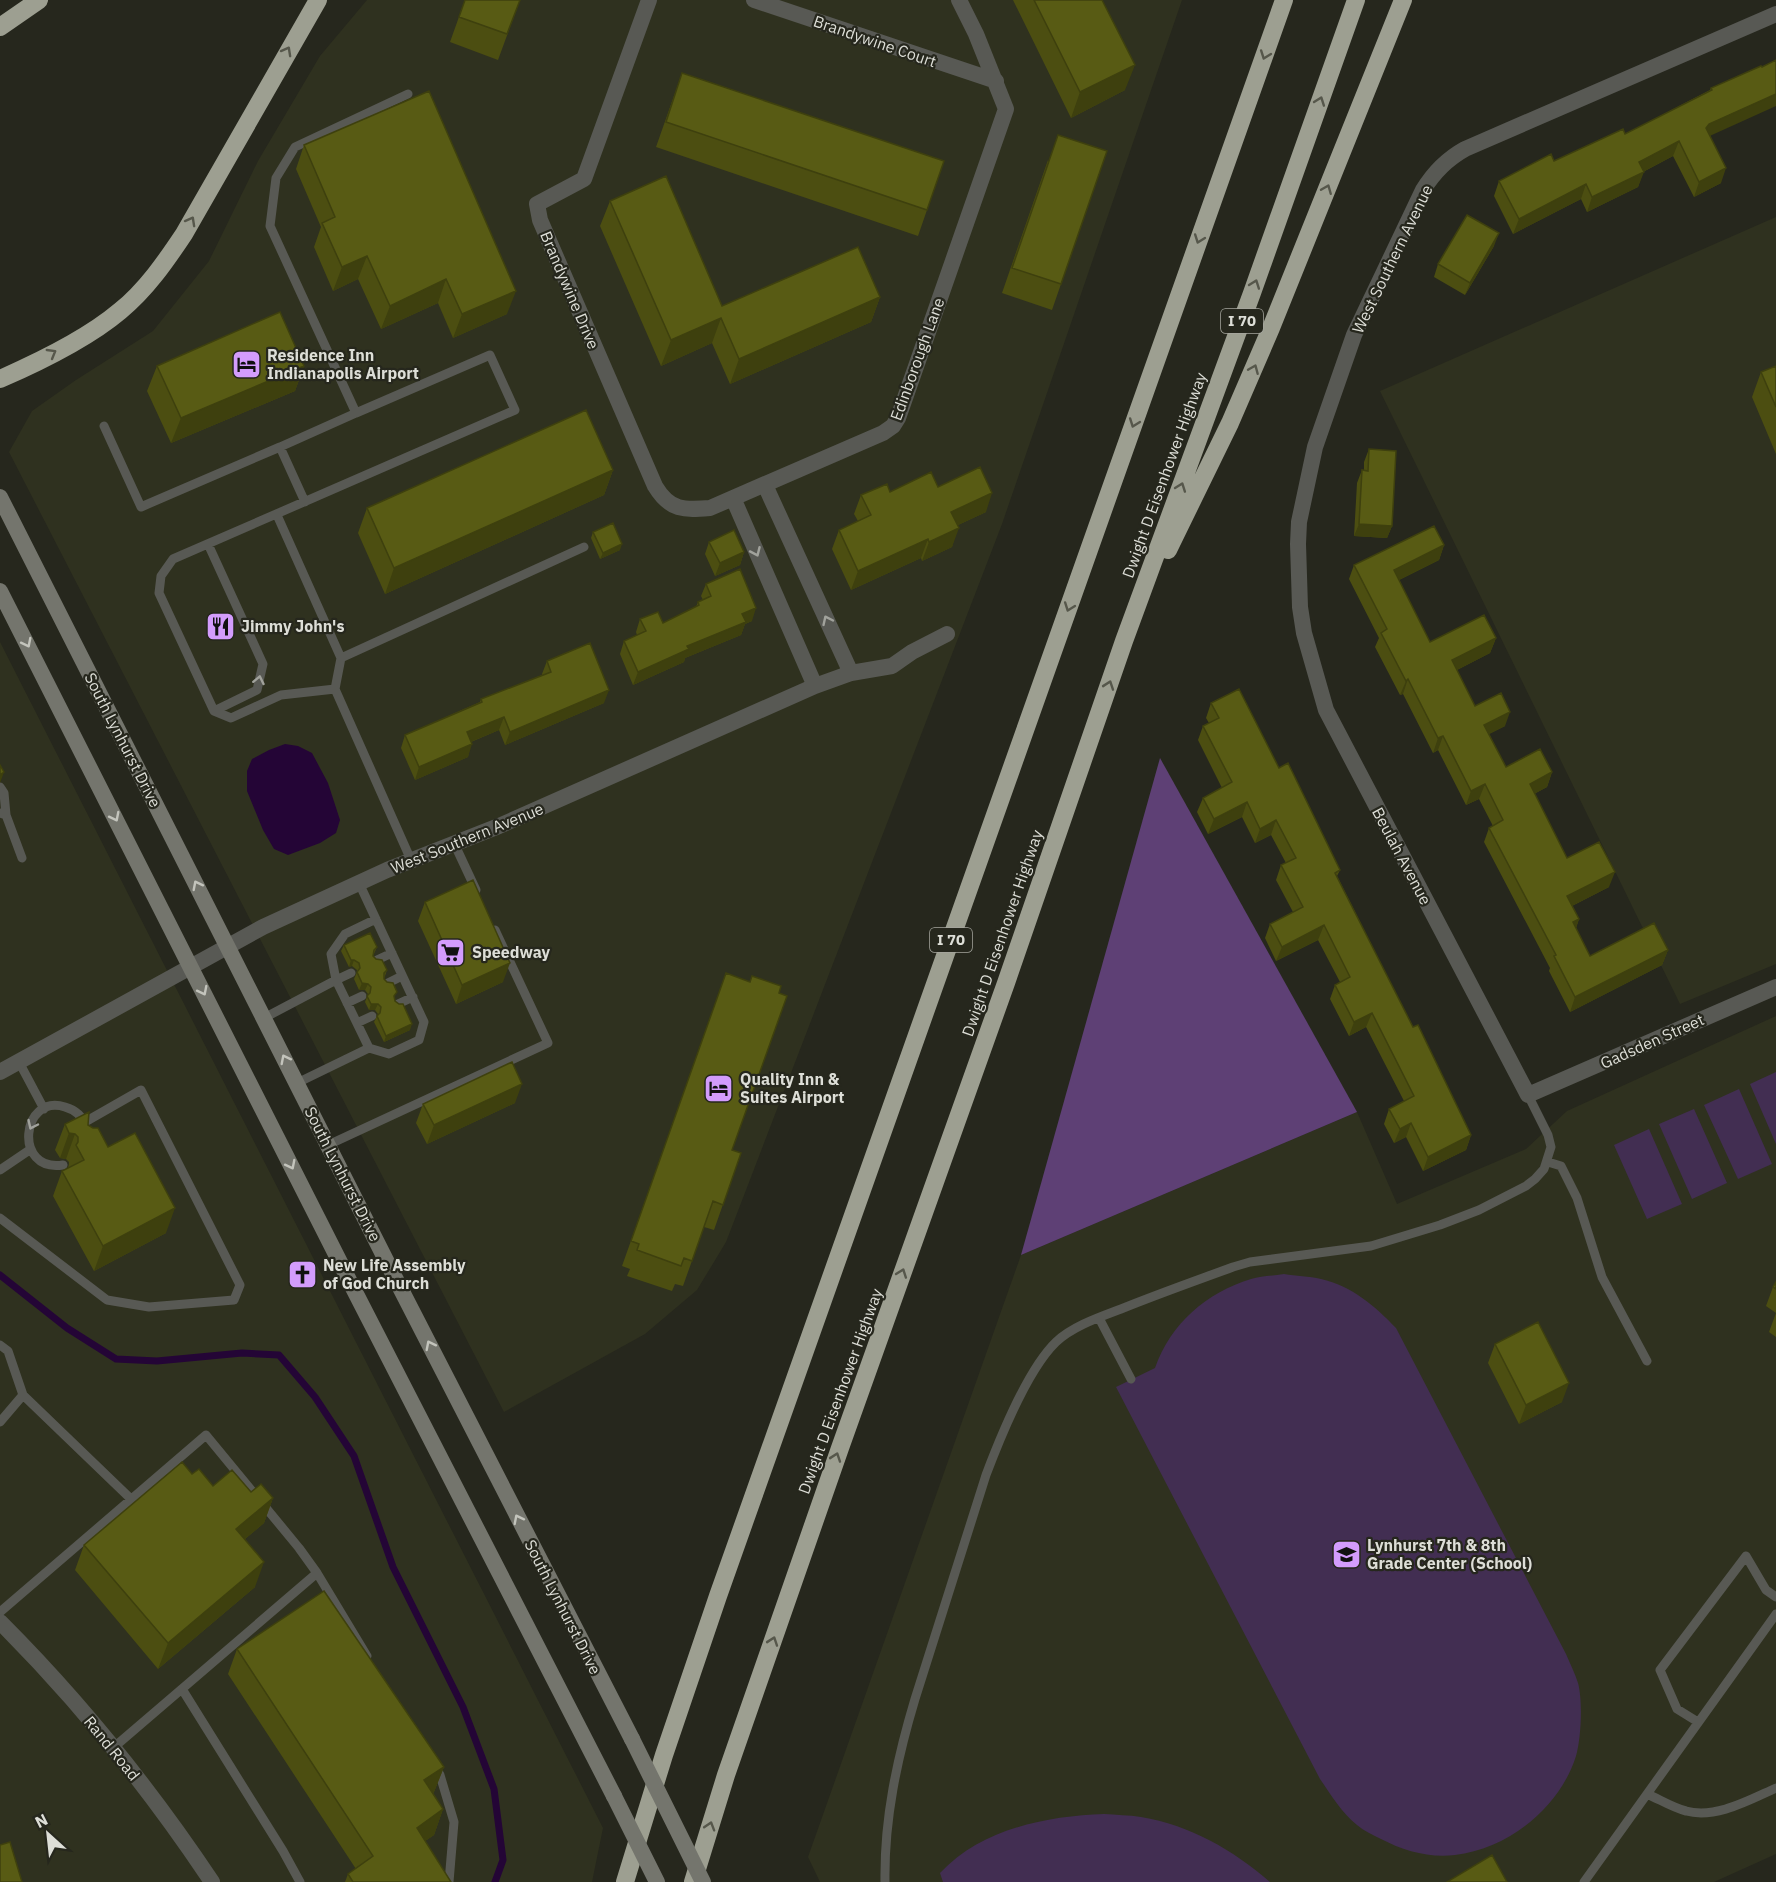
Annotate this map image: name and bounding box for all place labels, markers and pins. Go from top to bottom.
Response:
place label: Residence Inn Indianapolis Airport [267,345,419,383]
hotel icon: Residence Inn Indianapolis Airport [230,348,262,380]
restaurant icon: Jimmy John's [204,610,236,642]
place label: Jimmy John's [241,616,344,636]
supermarket icon: Speedway [435,936,467,968]
place label: Speedway [472,942,551,962]
place label: Quality Inn & Suites Airport [740,1069,844,1107]
hotel icon: Quality Inn & Suites Airport [703,1072,735,1104]
place label: New Life Assembly of God Church [323,1255,466,1293]
church icon: New Life Assembly of God Church [286,1258,318,1290]
place label: Lynhurst 7th & 8th Grade Center (School) [1367,1535,1532,1573]
school or university icon: Lynhurst 7th & 8th Grade Center (School) [1330,1538,1362,1570]

